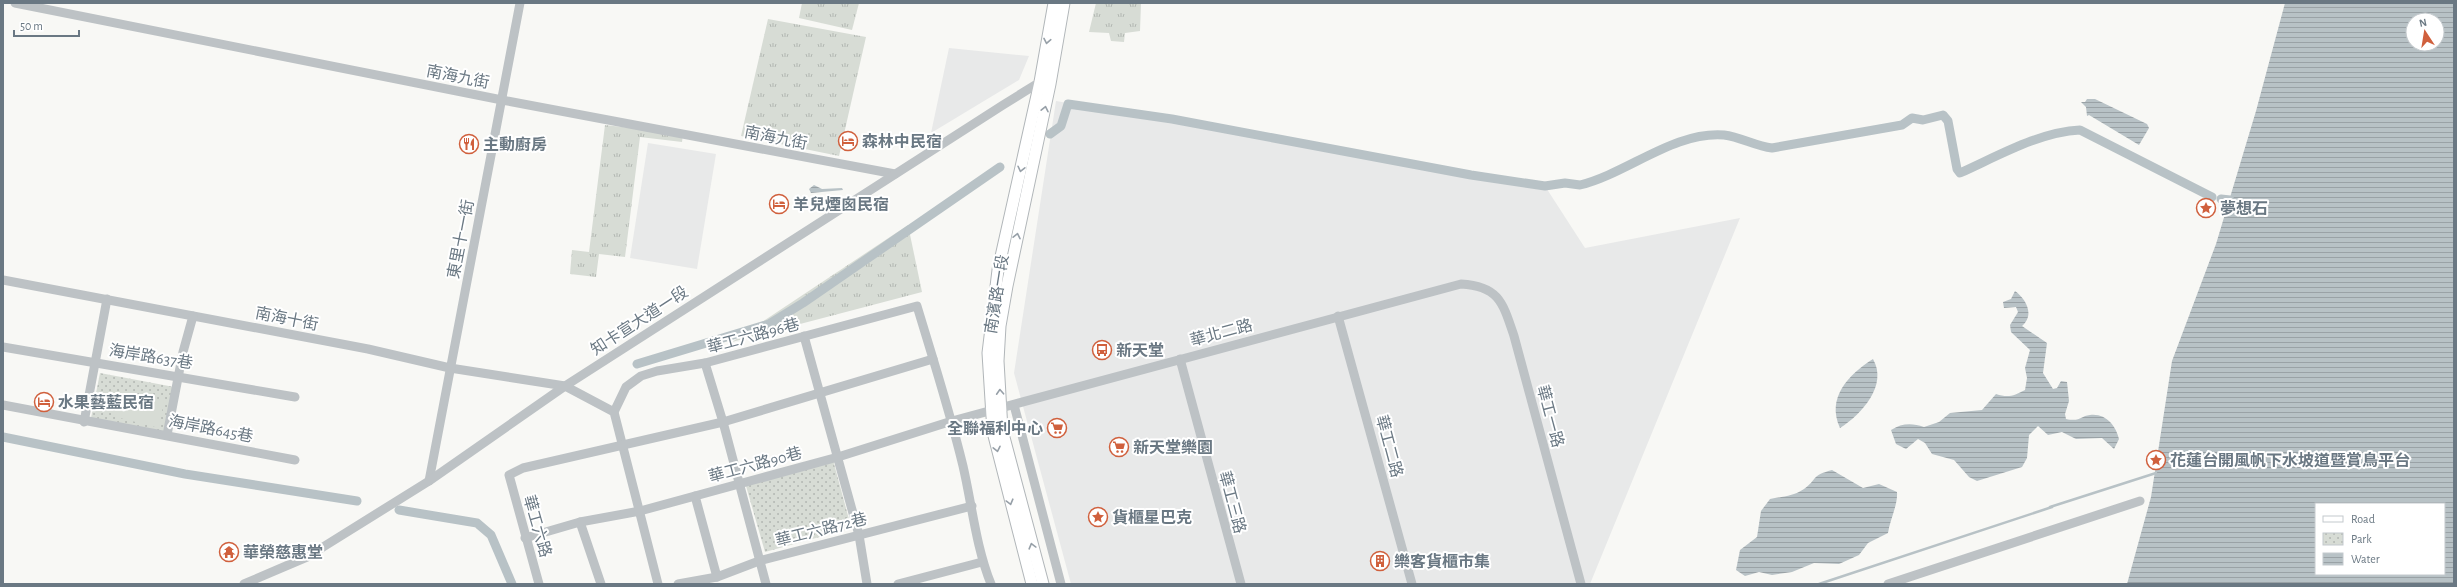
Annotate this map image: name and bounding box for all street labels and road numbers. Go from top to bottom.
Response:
street label: 南海九街 [425,62,491,91]
street label: 南海九街 [743,123,809,152]
street label: 東里十一街 [445,198,476,280]
street label: 南濱路一段 [982,253,1011,335]
street label: 知卡宣大道一段 [588,283,691,358]
street label: 南海十街 [254,304,320,333]
street label: 華工六路96巷 [705,315,801,356]
street label: 華北二路 [1188,316,1254,349]
street label: 海岸路637巷 [108,341,194,372]
street label: 華工一路 [1534,383,1567,449]
street label: 海岸路645巷 [167,412,255,445]
street label: 華工二路 [1373,413,1406,479]
street label: 華工六路90巷 [707,444,804,485]
street label: 華工三路 [1216,469,1249,535]
street label: 華工六路 [521,493,555,559]
street label: 華工六路72巷 [773,510,869,549]

